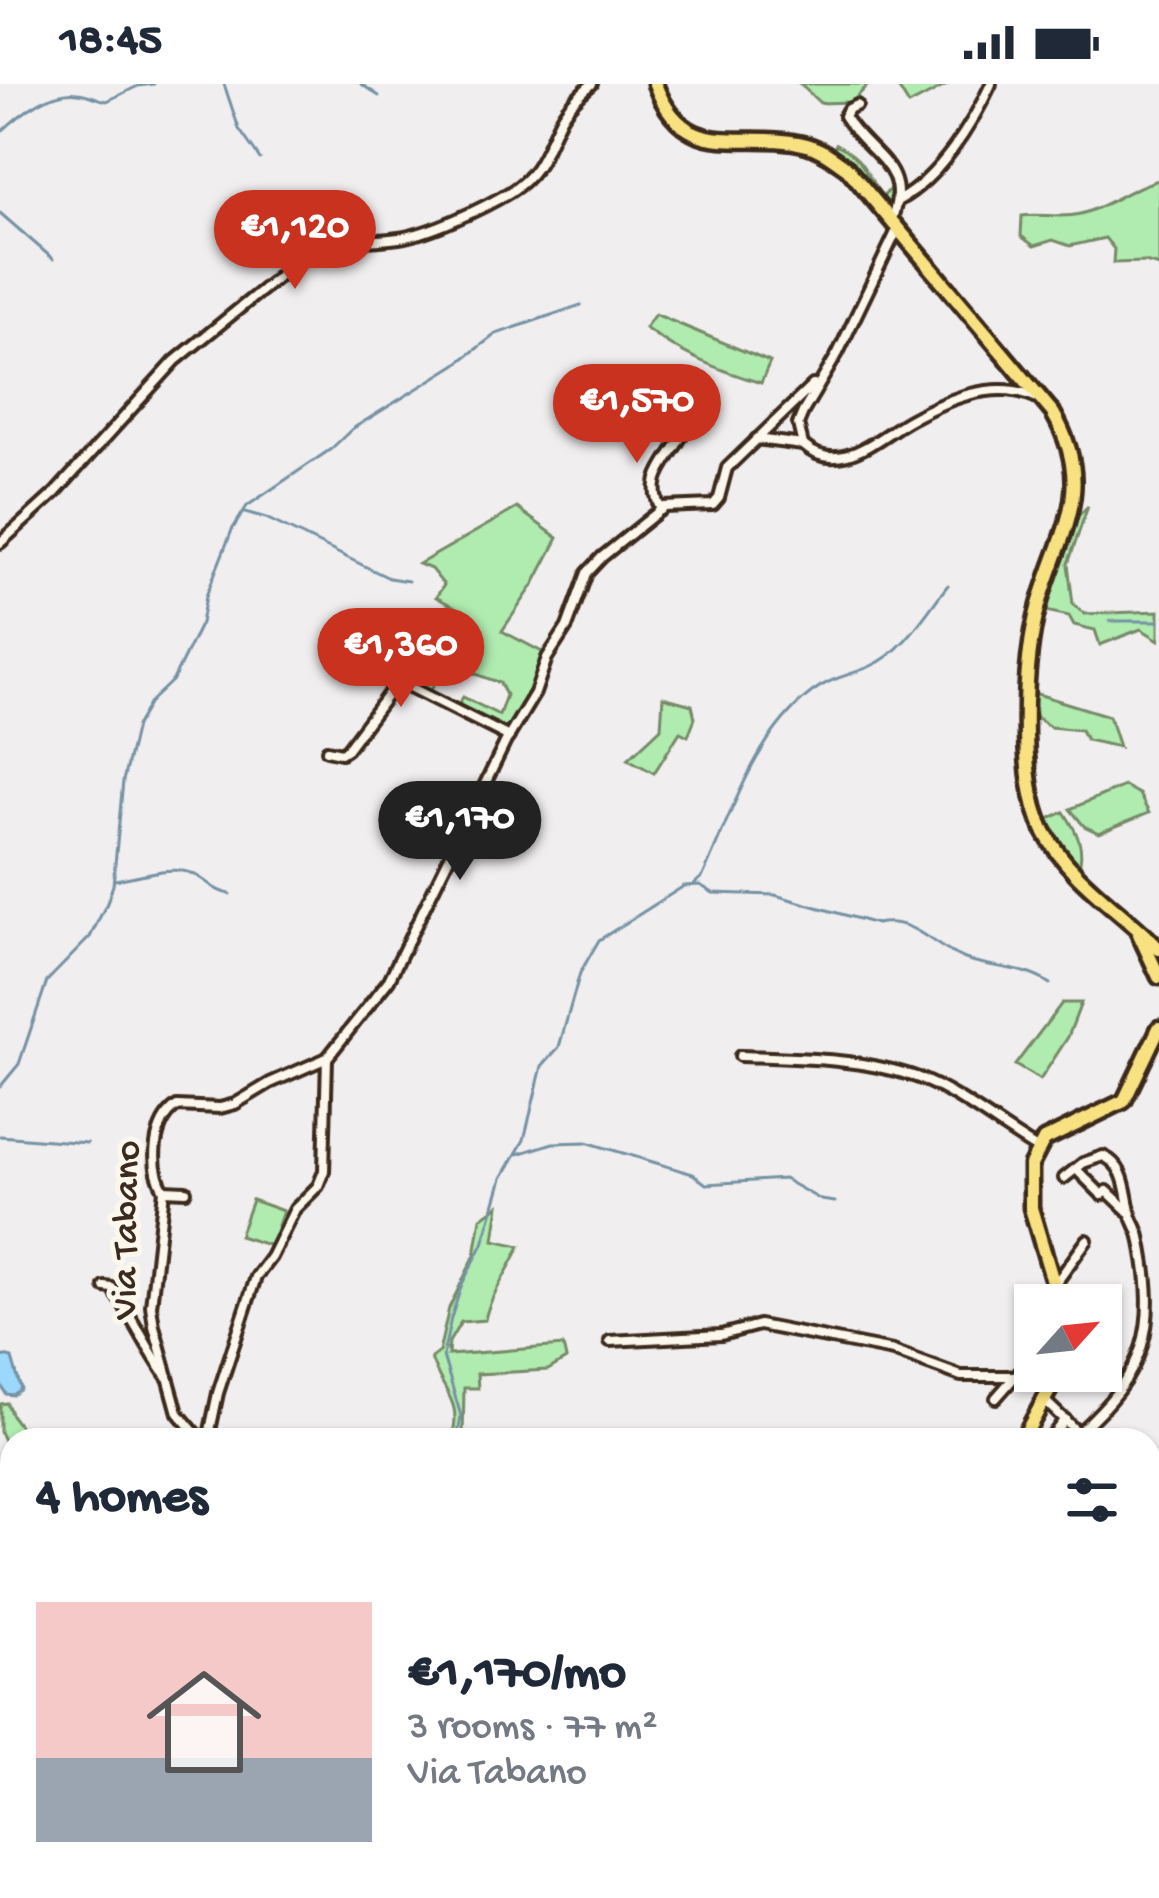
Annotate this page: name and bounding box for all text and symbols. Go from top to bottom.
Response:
text: 18:45 [60,16,162,69]
pin: €1,120 [197,190,393,292]
text: €1,120 [241,206,349,252]
pin: €1,570 [539,364,735,466]
text: €1,570 [580,380,694,426]
pin: €1,360 [303,608,499,710]
text: €1,360 [344,624,458,670]
pin: €1,170 [362,781,558,883]
text: €1,170 [405,797,515,843]
street label: Via Tabano [104,1140,154,1321]
north arrow [1014,1284,1122,1392]
map controls [1014,1284,1122,1392]
icon: filters [1059,1467,1125,1533]
text: 4 homes [36,1470,207,1530]
text: €1,170/mo [408,1646,626,1706]
icon: home [132,1650,276,1794]
text: 3 rooms · 77 m² [408,1706,657,1752]
text: Via Tabano [408,1752,587,1798]

